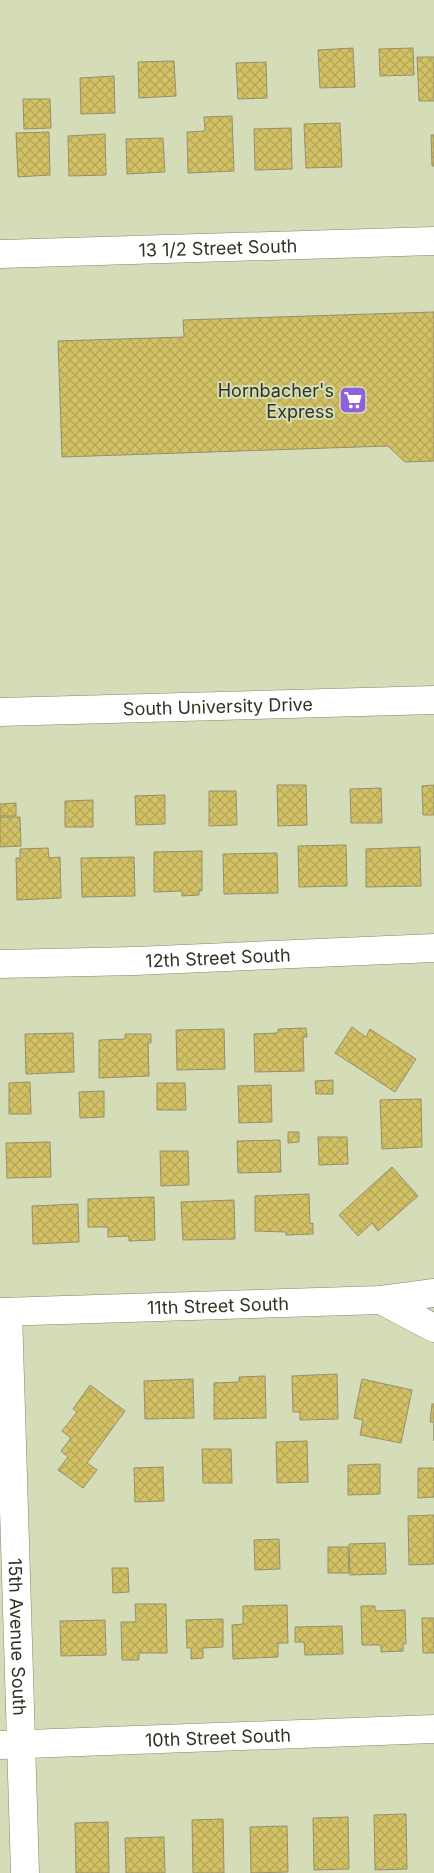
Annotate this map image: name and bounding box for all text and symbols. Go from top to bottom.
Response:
street label: 13 1/2 Street South [138,235,298,260]
place label: Hornbacher's Express [218,380,334,422]
supermarket icon: Hornbacher's Express [338,385,368,415]
street label: South University Drive [123,693,313,719]
street label: 12th Street South [145,944,291,971]
street label: 11th Street South [147,1292,289,1318]
street label: 15th Avenue South [5,1558,31,1716]
street label: 10th Street South [145,1724,291,1750]

